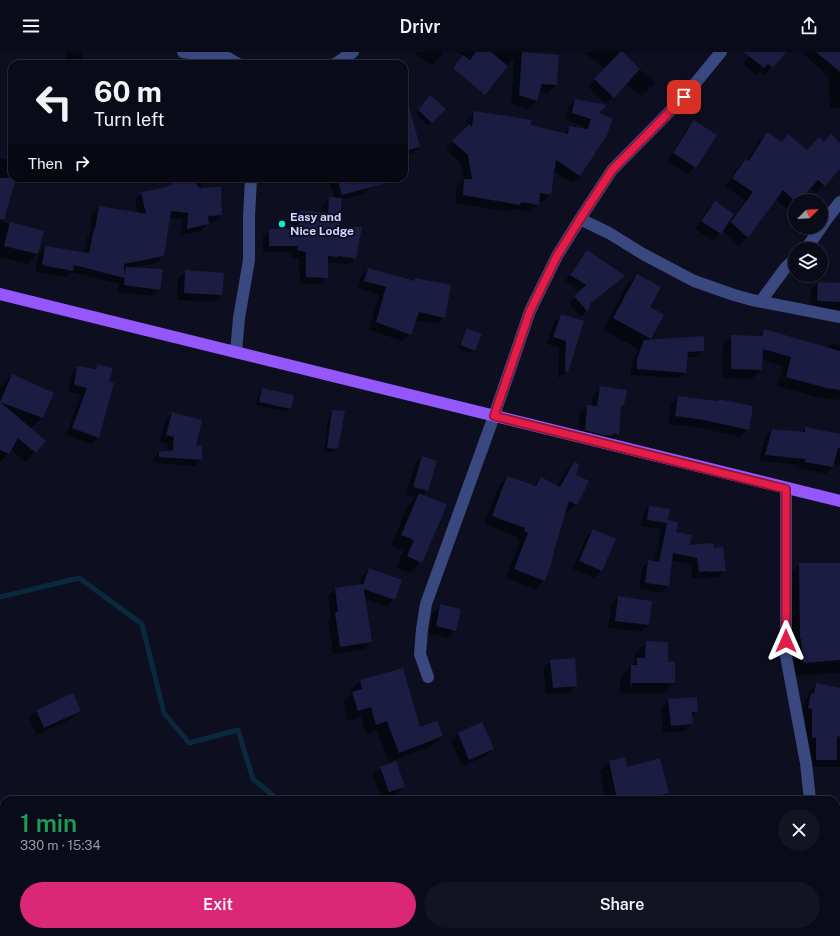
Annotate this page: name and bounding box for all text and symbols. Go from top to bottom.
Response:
icon: menu [20,15,42,37]
icon: share [798,15,820,37]
text: Drivr [399,16,441,37]
text: 60 m [94,75,162,108]
icon: left [28,76,80,128]
pin [667,80,701,114]
icon: arrive [673,86,695,108]
text: Turn left [94,109,164,130]
icon: right [71,152,93,174]
text: Then [28,155,63,172]
north arrow [788,194,828,234]
map controls [788,194,828,282]
place label: Easy and Nice Lodge [290,210,354,238]
marker: Easy and Nice Lodge [277,219,287,229]
button: layers [788,242,828,282]
position arrow [765,620,807,662]
text: 1 min [20,809,77,837]
button: close [778,809,820,851]
text: 330 m · 15:34 [20,838,101,853]
button: Exit [20,882,416,928]
button: Share [424,882,820,928]

